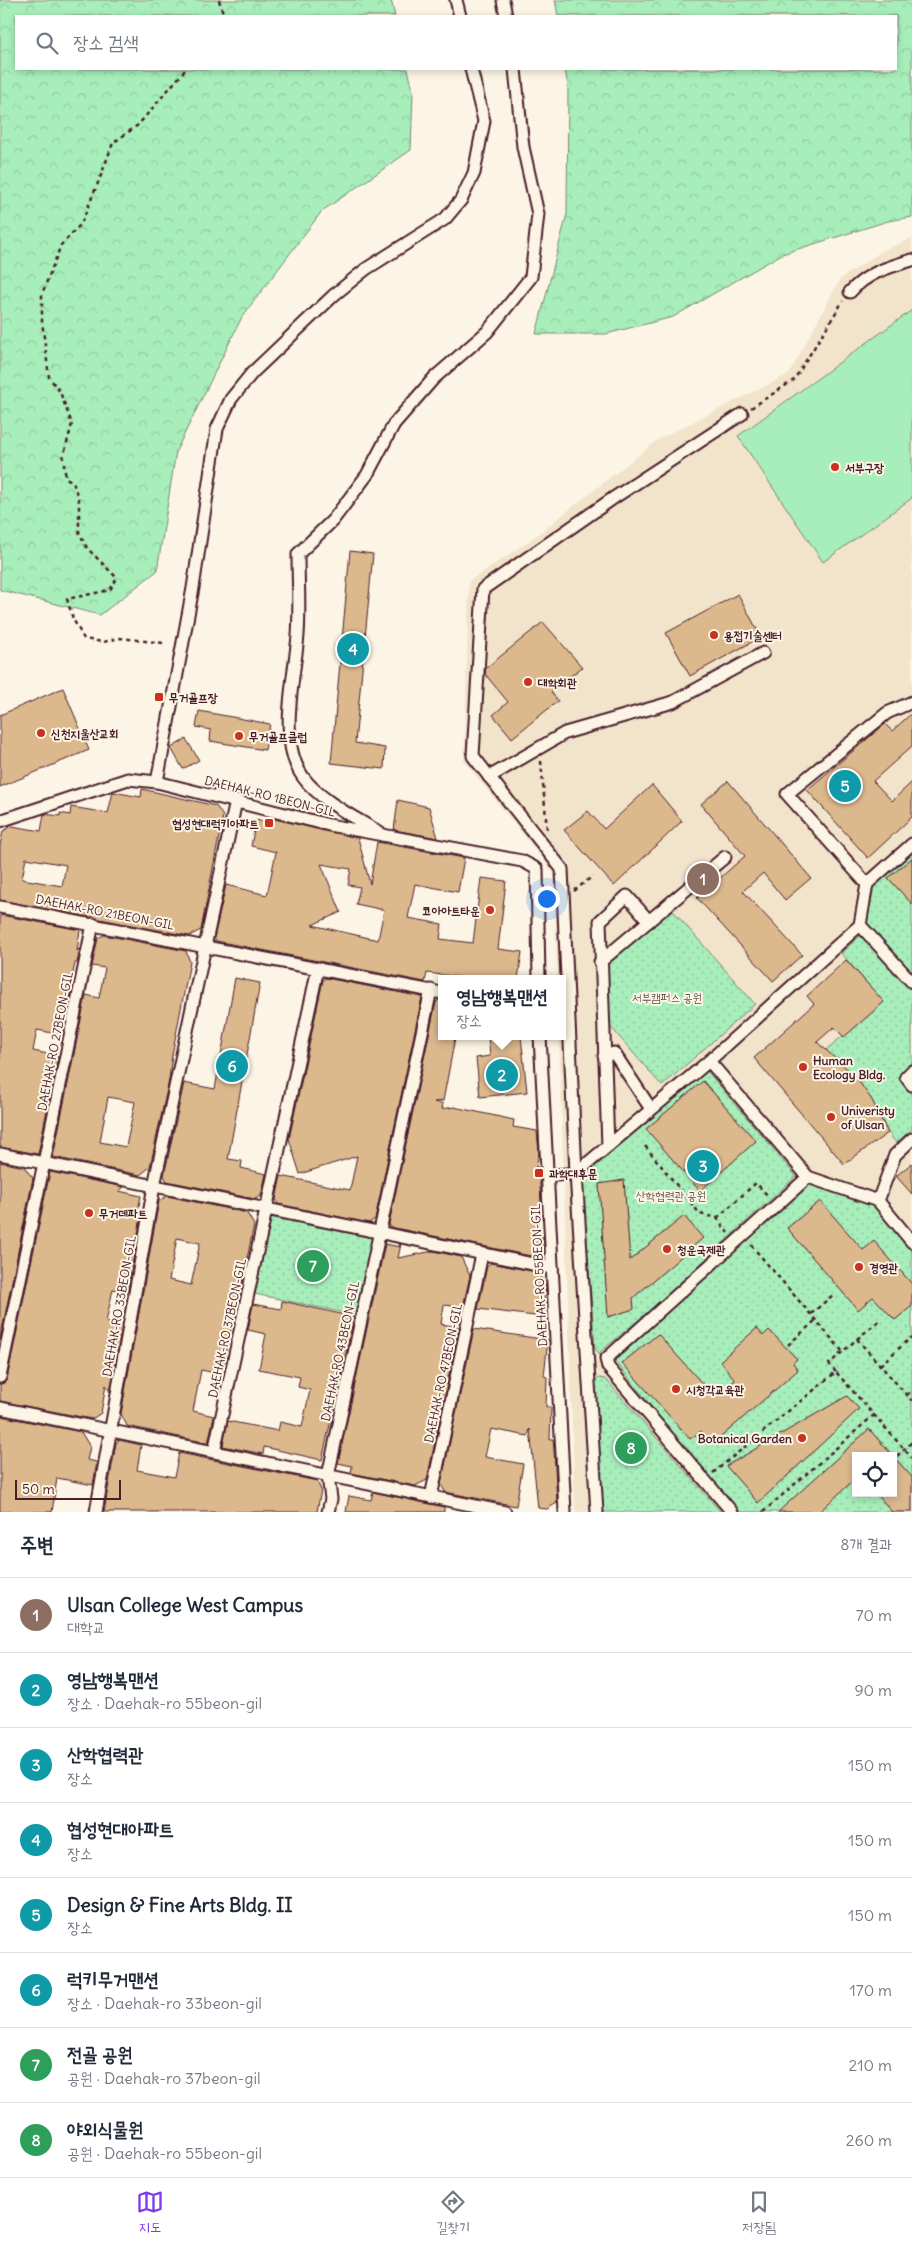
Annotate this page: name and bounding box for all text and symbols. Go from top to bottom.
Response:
search box [15,15,897,70]
icon: search [33,29,61,57]
text: 장소 검색 [73,30,139,54]
place label: 서부구장 [845,460,884,475]
marker: 서부구장 [829,461,841,473]
place label: 용접기술센터 [724,628,782,643]
marker: 용접기술센터 [708,629,720,641]
pin: 4 [337,630,369,668]
place label: 대학회관 [537,675,577,690]
marker: 대학회관 [522,676,534,688]
place label: 무거골프장 [169,690,218,705]
marker: 무거골프장 [153,691,165,703]
place label: 신천지울산교회 [51,726,119,741]
marker: 신천지울산교회 [35,727,47,739]
place label: 무거골프클럽 [249,729,307,744]
marker: 무거골프클럽 [233,730,245,742]
pin: 5 [829,767,861,805]
street label: DAEHAK-RO 1BEON-GIL [203,772,337,820]
place label: 협성현대럭키아파트 [172,816,259,831]
marker: 협성현대럭키아파트 [263,817,275,829]
pin: 1 [687,860,719,898]
your location [534,886,560,912]
street label: DAEHAK-RO 21BEON-GIL [35,891,176,933]
place label: 코아아트타운 [422,903,480,918]
marker: 코아아트타운 [484,904,496,916]
street label: DAEHAK-RO 27BEON-GIL [34,970,76,1112]
popup [438,975,566,1040]
text: 영남행복맨션 [456,984,548,1008]
park label: 서부캠퍼스 공원 [632,990,702,1005]
text: 장소 [456,1010,482,1030]
pin: 6 [216,1047,248,1085]
place label: Human Ecology Bldg. [813,1053,886,1083]
pin: 2 [486,1056,518,1094]
marker: Human Ecology Bldg. [797,1061,809,1073]
place label: Univeristy of Ulsan [841,1103,895,1132]
marker: Univeristy of Ulsan [825,1111,837,1123]
pin: 3 [687,1147,719,1185]
place label: 과학대후문 [549,1166,598,1181]
marker: 과학대후문 [533,1167,545,1179]
park label: 산학협력관 공원 [636,1188,706,1203]
street label: DAEHAK-RO 55BEON-GIL [528,1203,550,1347]
place label: 무거데파트 [99,1206,148,1221]
marker: 무거데파트 [83,1207,95,1219]
street label: DAEHAK-RO 33BEON-GIL [99,1234,139,1378]
place label: 청운국제관 [677,1242,726,1257]
marker: 청운국제관 [661,1243,673,1255]
pin: 7 [297,1247,329,1285]
street label: DAEHAK-RO 37BEON-GIL [205,1257,249,1399]
place label: 경영관 [869,1260,898,1275]
marker: 경영관 [853,1261,865,1273]
street label: DAEHAK-RO 43BEON-GIL [318,1279,362,1423]
street label: DAEHAK-RO 47BEON-GIL [421,1302,465,1444]
place label: 시청각교육관 [686,1382,744,1397]
marker: 시청각교육관 [670,1383,682,1395]
pin: 8 [615,1429,647,1467]
place label: Botanical Garden [698,1431,792,1446]
marker: Botanical Garden [796,1432,808,1444]
map controls [852,1452,897,1497]
button: locate [852,1452,897,1497]
scale bar [15,1477,121,1500]
text: 50 m [22,1480,55,1498]
text: 주변 [20,1531,54,1558]
text: 8개 결과 [840,1534,892,1554]
text: Ulsan College West Campus [67,1593,303,1617]
text: 1 [33,1605,39,1625]
text: 70 m [856,1605,892,1625]
text: 대학교 [67,1617,106,1637]
text: 영남행복맨션 [67,1667,159,1691]
text: 2 [32,1680,40,1700]
text: 90 m [854,1680,892,1700]
text: 장소 · Daehak-ro 55beon-gil [67,1693,262,1713]
text: 산학협력관 [67,1742,143,1766]
text: 3 [31,1755,41,1775]
text: 150 m [848,1755,892,1775]
text: 장소 [67,1768,93,1788]
text: 협성현대아파트 [67,1817,174,1841]
text: 4 [31,1830,41,1850]
text: 150 m [848,1830,892,1850]
text: 장소 [67,1843,93,1863]
text: Design & Fine Arts Bldg. II [67,1893,293,1917]
text: 5 [31,1905,41,1925]
text: 150 m [848,1905,892,1925]
text: 장소 [67,1917,93,1937]
text: 럭키무거맨션 [67,1967,159,1991]
text: 6 [31,1980,41,2000]
text: 170 m [849,1980,892,2000]
text: 장소 · Daehak-ro 33beon-gil [67,1993,262,2013]
text: 전골 공원 [67,2042,133,2066]
text: 7 [32,2055,40,2075]
text: 210 m [849,2055,892,2075]
text: 공원 · Daehak-ro 37beon-gil [67,2068,261,2088]
text: 야외식물원 [67,2117,143,2141]
text: 8 [31,2130,41,2150]
text: 260 m [846,2130,892,2150]
text: 공원 · Daehak-ro 55beon-gil [67,2143,262,2163]
tab: 지도 [136,2188,164,2237]
tab: 길찾기 [436,2188,470,2237]
tab: 저장됨 [742,2188,776,2237]

